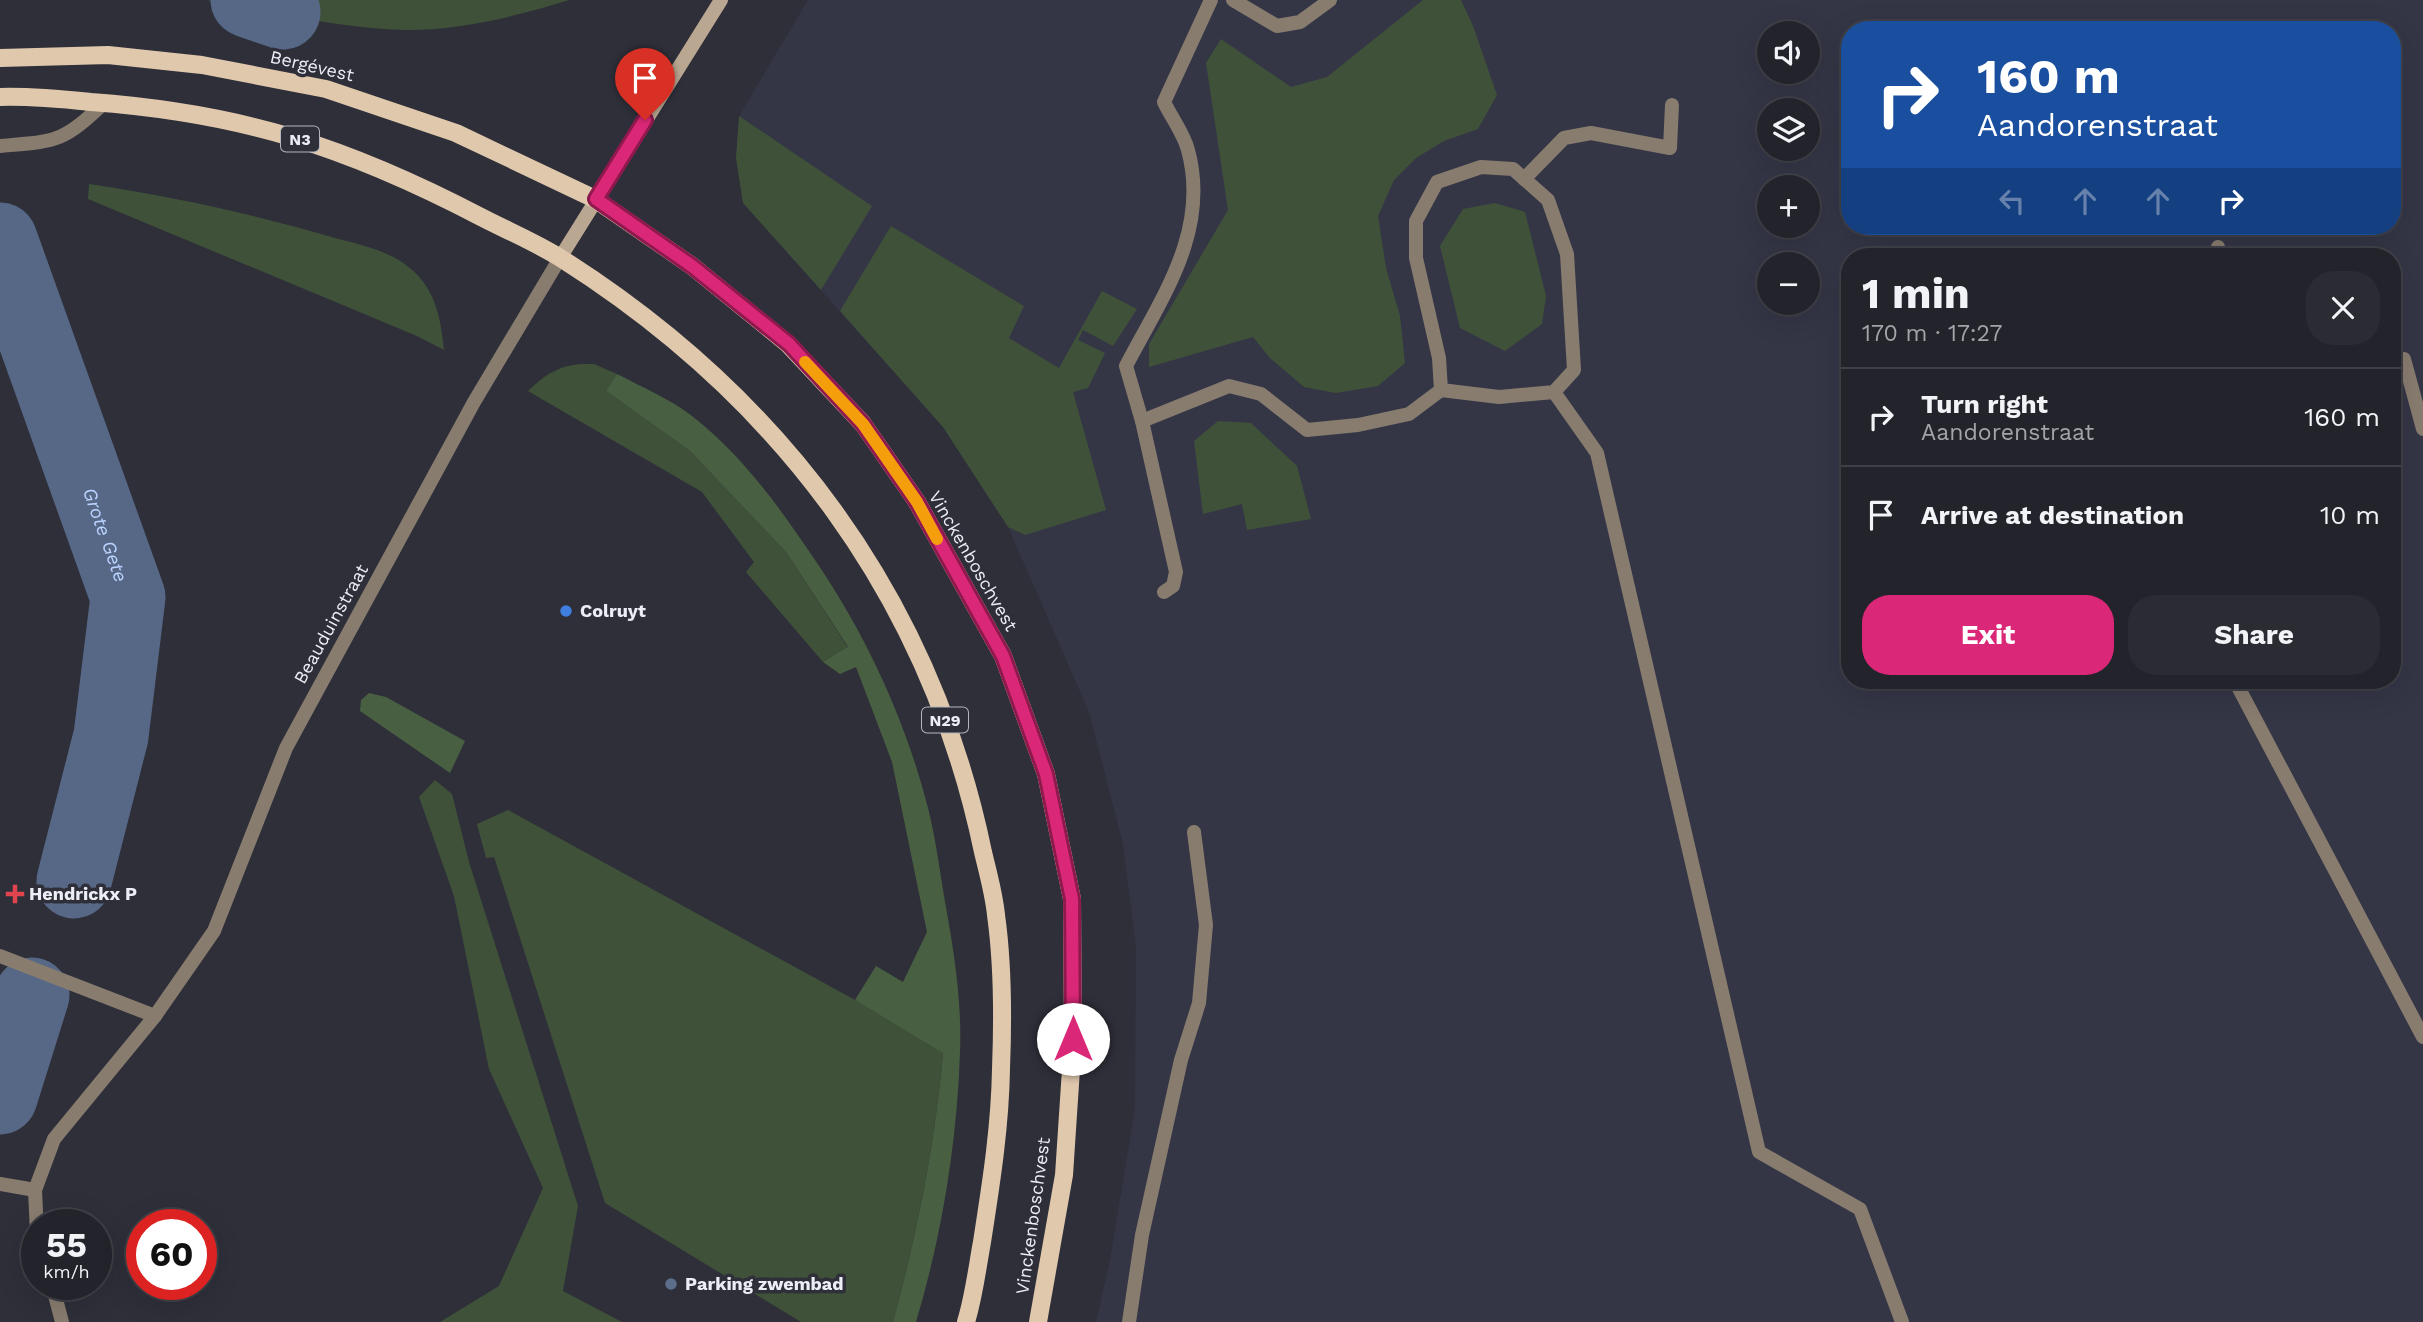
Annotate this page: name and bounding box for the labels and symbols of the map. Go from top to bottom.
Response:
street label: Bergévest [268,46,357,85]
pin [615,48,675,120]
road number: N3 [281,127,319,152]
water label: Grote Gete [78,484,133,585]
street label: Vinckenboschvest [925,487,1022,635]
street label: Beauduinstraat [289,560,372,687]
place label: Colruyt [580,600,646,621]
marker: Colruyt [558,603,574,619]
road number: N29 [922,708,968,733]
place label: Hendrickx P [29,883,137,904]
marker: Hendrickx P [7,886,23,902]
position arrow [1036,1002,1110,1076]
street label: Vinckenboschvest [1011,1136,1054,1296]
speed limit sign: 60 [126,1209,217,1300]
place label: Parking zwembad [685,1273,843,1294]
marker: Parking zwembad [663,1276,679,1292]

